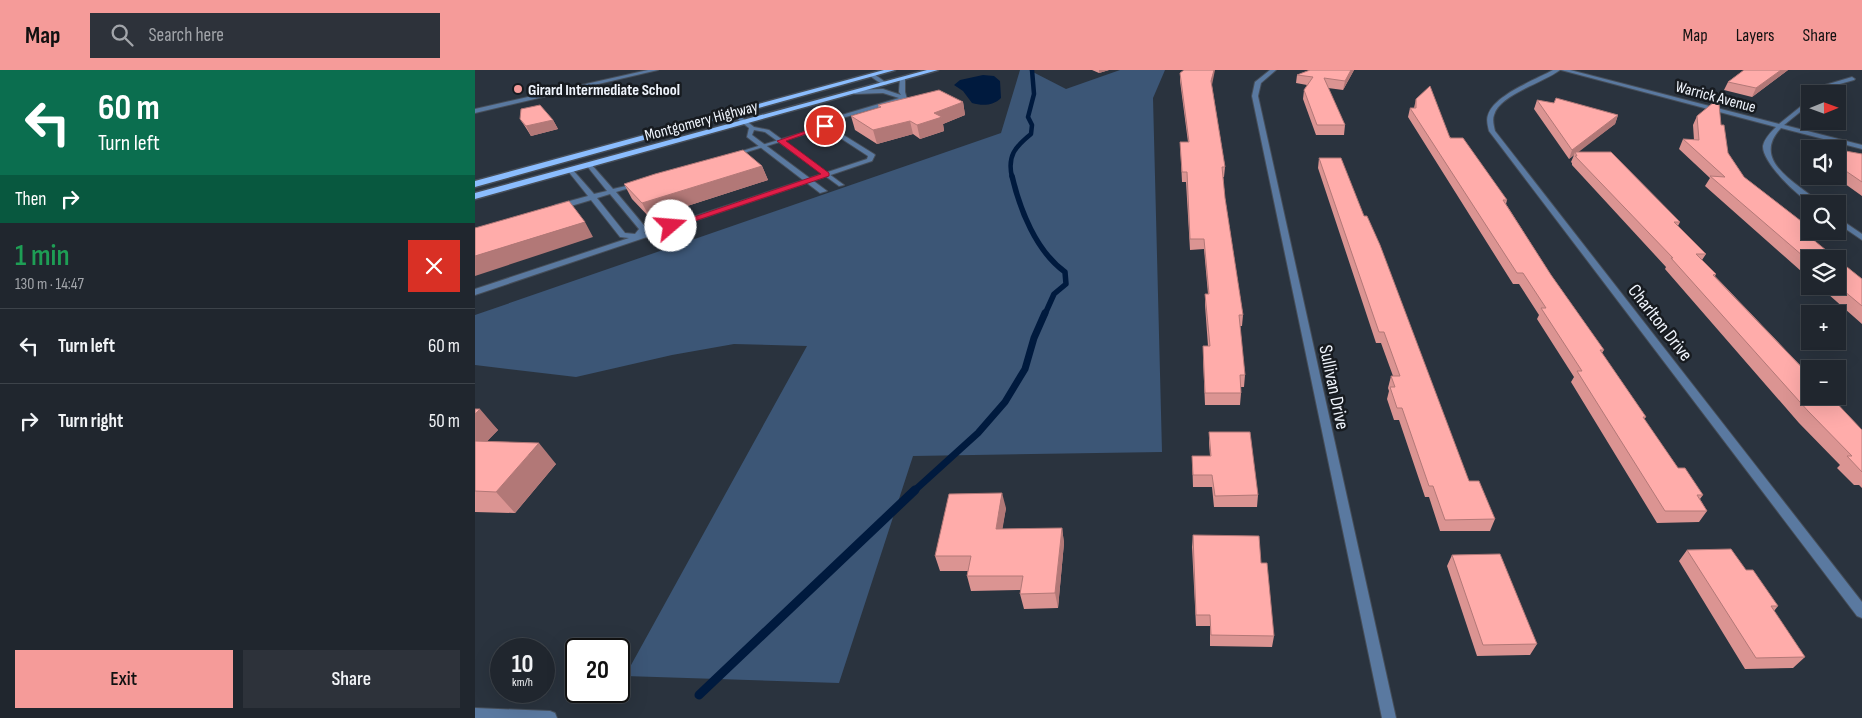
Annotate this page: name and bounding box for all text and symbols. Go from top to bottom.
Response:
search box [90,13,440,58]
text: Map [25,21,60,50]
icon: search [108,21,136,49]
text: Search here [148,24,224,47]
text: Map [1683,25,1708,46]
text: Layers [1736,25,1775,46]
text: Share [1803,25,1837,46]
street label: Warrick Avenue [1673,78,1758,117]
place label: Girard Intermediate School [528,81,680,100]
marker: Girard Intermediate School [512,83,524,95]
north arrow [1801,85,1846,130]
map controls [1801,85,1846,405]
text: 60 m [98,87,160,130]
icon: left [15,90,80,155]
street label: Montgomery Highway [643,97,760,146]
pin [804,105,846,147]
icon: arrive [811,112,839,140]
text: Turn left [98,130,160,157]
button: sound [1801,140,1846,185]
icon: right [56,185,84,213]
text: Then [15,188,46,211]
button: search [1801,195,1846,240]
position arrow [644,199,696,251]
text: 1 min [15,238,70,274]
button: close [408,240,460,292]
button: layers [1801,250,1846,295]
text: 130 m · 14:47 [15,275,84,294]
street label: Charlton Drive [1623,280,1697,366]
button: + [1801,305,1846,350]
icon: left [15,332,43,360]
text: Turn left [58,335,115,358]
text: 60 m [428,335,460,358]
street label: Sullivan Drive [1313,343,1354,432]
button: − [1801,360,1846,405]
icon: right [15,407,43,435]
text: Turn right [58,410,123,433]
text: 50 m [429,410,460,433]
speed limit sign: 20 [565,638,630,703]
text: 10 [512,649,533,680]
button: Exit [15,650,233,708]
button: Share [243,650,460,708]
text: km/h [512,675,533,690]

